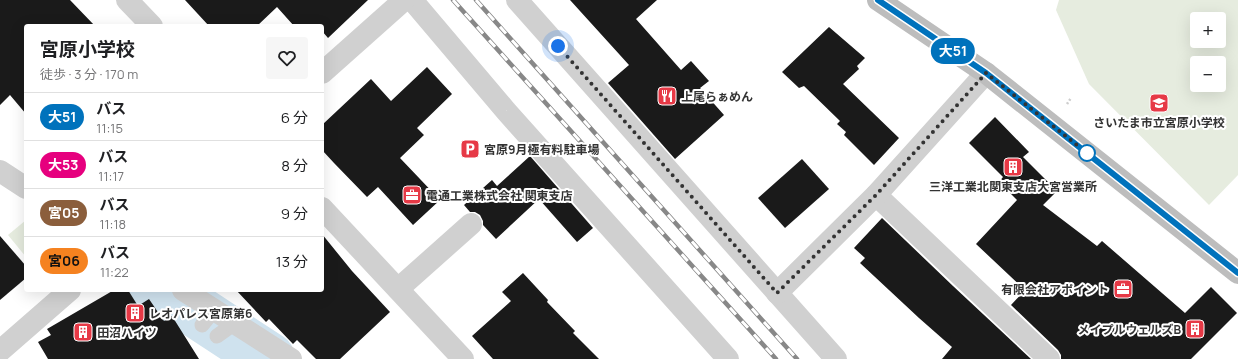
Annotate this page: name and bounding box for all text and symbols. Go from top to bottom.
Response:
map controls [1190,12,1226,92]
button: + [1190,12,1226,48]
text: 宮原小学校 [40,36,135,62]
your location [548,36,568,56]
button: heart [266,37,308,79]
line badge: 大51 [930,38,976,64]
text: 大51 [939,41,967,60]
button: − [1190,56,1226,92]
text: 徒歩 · 3 分 · 170 m [40,65,138,83]
restaurant icon: 上尾らぁめん [656,85,678,107]
place label: 上尾らぁめん [681,88,753,105]
school or university icon: さいたま市立宮原小学校 [1148,92,1170,114]
text: バス [96,98,126,119]
text: 大51 [48,107,76,126]
text: 6 分 [281,107,308,128]
place label: さいたま市立宮原小学校 [1093,114,1225,131]
text: 11:15 [96,119,123,137]
parking icon: 宮原9月極有料駐車場 [459,138,481,160]
place label: 宮原9月極有料駐車場 [484,141,599,158]
unlabelled marker [1078,144,1096,162]
text: バス [98,146,128,167]
text: 大53 [48,155,78,174]
text: 8 分 [281,155,308,176]
building icon: 三洋工業北関東支店大宮営業所 [1002,156,1024,178]
text: 11:17 [98,167,124,185]
place label: 三洋工業北関東支店大宮営業所 [929,178,1097,195]
office icon: 電通工業株式会社 関東支店 [401,184,423,206]
place label: 電通工業株式会社 関東支店 [426,187,572,204]
text: バス [99,194,129,215]
text: 宮05 [48,203,79,222]
text: 9 分 [281,203,308,224]
text: 11:18 [99,215,126,233]
text: バス [100,242,130,263]
text: 宮06 [48,251,80,270]
text: 13 分 [276,251,308,272]
text: 11:22 [100,263,129,281]
office icon: 有限会社アポイント [1112,278,1134,300]
place label: 有限会社アポイント [1001,281,1109,298]
building icon: レオパレス宮原第6 [124,302,146,324]
place label: レオパレス宮原第6 [149,305,252,322]
building icon: メイプルウェルズB [1184,318,1206,340]
building icon: 田沼ハイツ [72,321,94,343]
place label: メイプルウェルズB [1077,321,1181,338]
place label: 田沼ハイツ [97,324,157,341]

